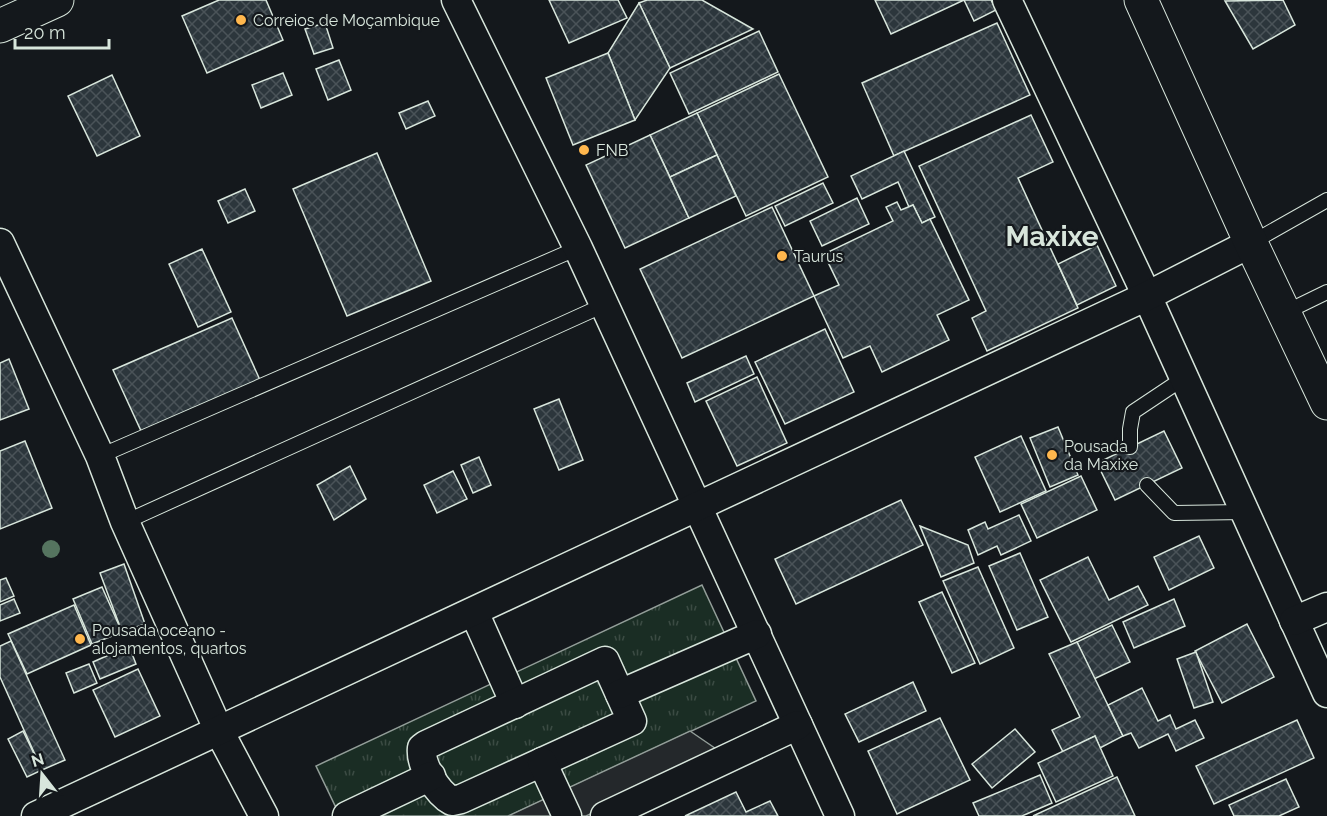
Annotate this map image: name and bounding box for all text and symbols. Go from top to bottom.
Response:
place label: Correios de Moçambique [253,11,440,30]
scale bar [15,12,110,50]
marker: Correios de Moçambique [234,13,248,27]
text: 20 m [24,22,66,43]
place label: FNB [596,141,628,160]
marker: FNB [577,143,591,157]
district label: Maxixe [1005,220,1099,253]
place label: Taurus [794,247,843,266]
marker: Taurus [775,249,789,263]
place label: Pousada da Maxixe [1064,437,1138,474]
marker: Pousada da Maxixe [1045,448,1059,462]
place label: Pousada oceano - alojamentos, quartos [92,621,247,658]
marker: Pousada oceano - alojamentos, quartos [73,632,87,646]
north arrow [12,744,72,804]
text: N [29,749,46,771]

